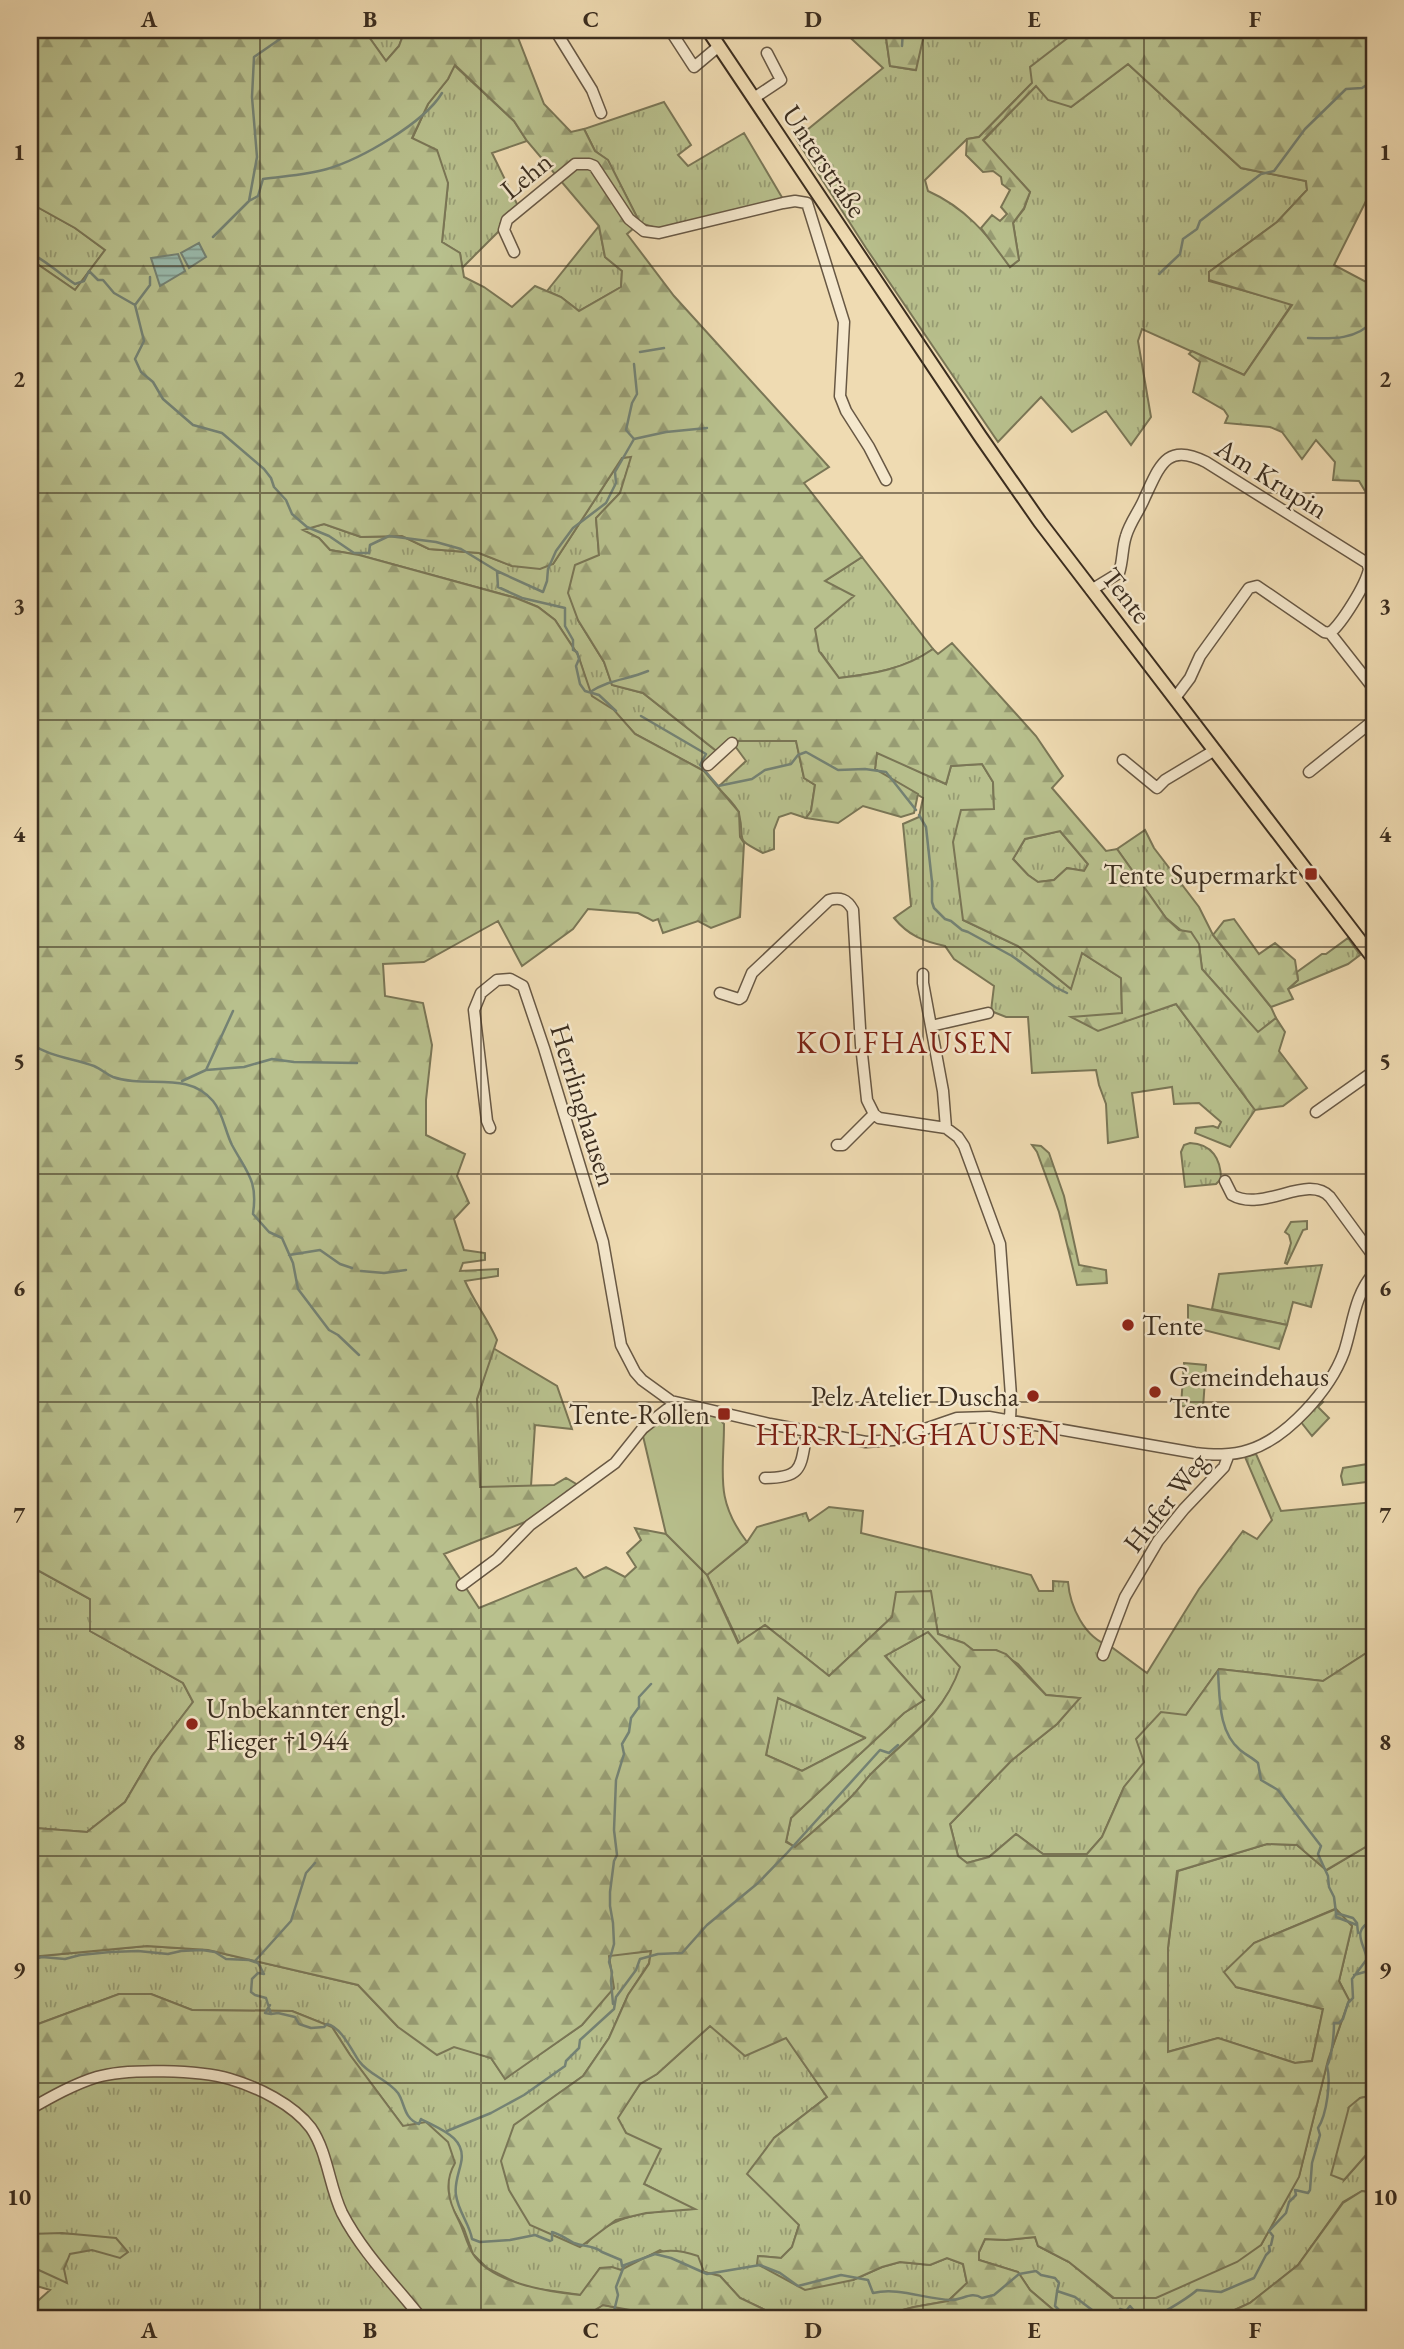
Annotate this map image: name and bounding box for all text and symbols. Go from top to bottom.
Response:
text: A [140,4,158,34]
text: B [363,4,377,34]
text: C [583,4,599,34]
text: D [804,4,822,34]
text: E [1027,4,1041,34]
text: F [1249,4,1262,34]
street label: Unterstraße [774,98,876,224]
text: 1 [13,137,25,167]
text: 1 [1379,137,1391,167]
street label: Lehn [493,143,559,207]
text: 2 [13,364,25,394]
text: 2 [1379,364,1391,394]
street label: Am Krupin [1208,429,1335,527]
street label: Tente [1094,560,1160,630]
text: 3 [13,591,25,621]
text: 3 [1379,591,1391,621]
text: 4 [13,819,26,849]
text: 4 [1379,819,1392,849]
place label: Tente Supermarkt [1103,856,1297,892]
marker: Tente Supermarkt [1303,866,1319,882]
street label: Herrlinghausen [542,1019,626,1191]
district label: KOLFHAUSEN [796,1023,1014,1062]
text: 5 [13,1046,25,1076]
text: 5 [1379,1046,1391,1076]
text: 6 [13,1273,25,1303]
text: 6 [1379,1273,1391,1303]
place label: Tente [1142,1307,1203,1343]
marker: Tente [1120,1317,1136,1333]
place label: Gemeindehaus Tente [1169,1358,1329,1426]
place label: Pelz Atelier Duscha [811,1378,1020,1414]
marker: Gemeindehaus Tente [1147,1384,1163,1400]
marker: Pelz Atelier Duscha [1025,1388,1041,1404]
place label: Tente-Rollen [569,1396,710,1432]
marker: Tente-Rollen [716,1406,732,1422]
district label: HERRLINGHAUSEN [755,1415,1063,1454]
street label: Hufer Weg [1115,1444,1216,1559]
text: 7 [13,1500,26,1530]
text: 7 [1379,1500,1392,1530]
place label: Unbekannter engl. Flieger †1944 [206,1690,406,1758]
marker: Unbekannter engl. Flieger †1944 [184,1716,200,1732]
text: 8 [13,1727,25,1757]
text: 8 [1379,1727,1391,1757]
text: 9 [13,1955,25,1985]
text: 9 [1379,1955,1391,1985]
text: 10 [7,2182,31,2212]
text: 10 [1373,2182,1397,2212]
text: A [140,2315,158,2345]
text: B [363,2315,377,2345]
text: C [583,2315,599,2345]
text: D [804,2315,822,2345]
text: E [1027,2315,1041,2345]
text: F [1249,2315,1262,2345]

